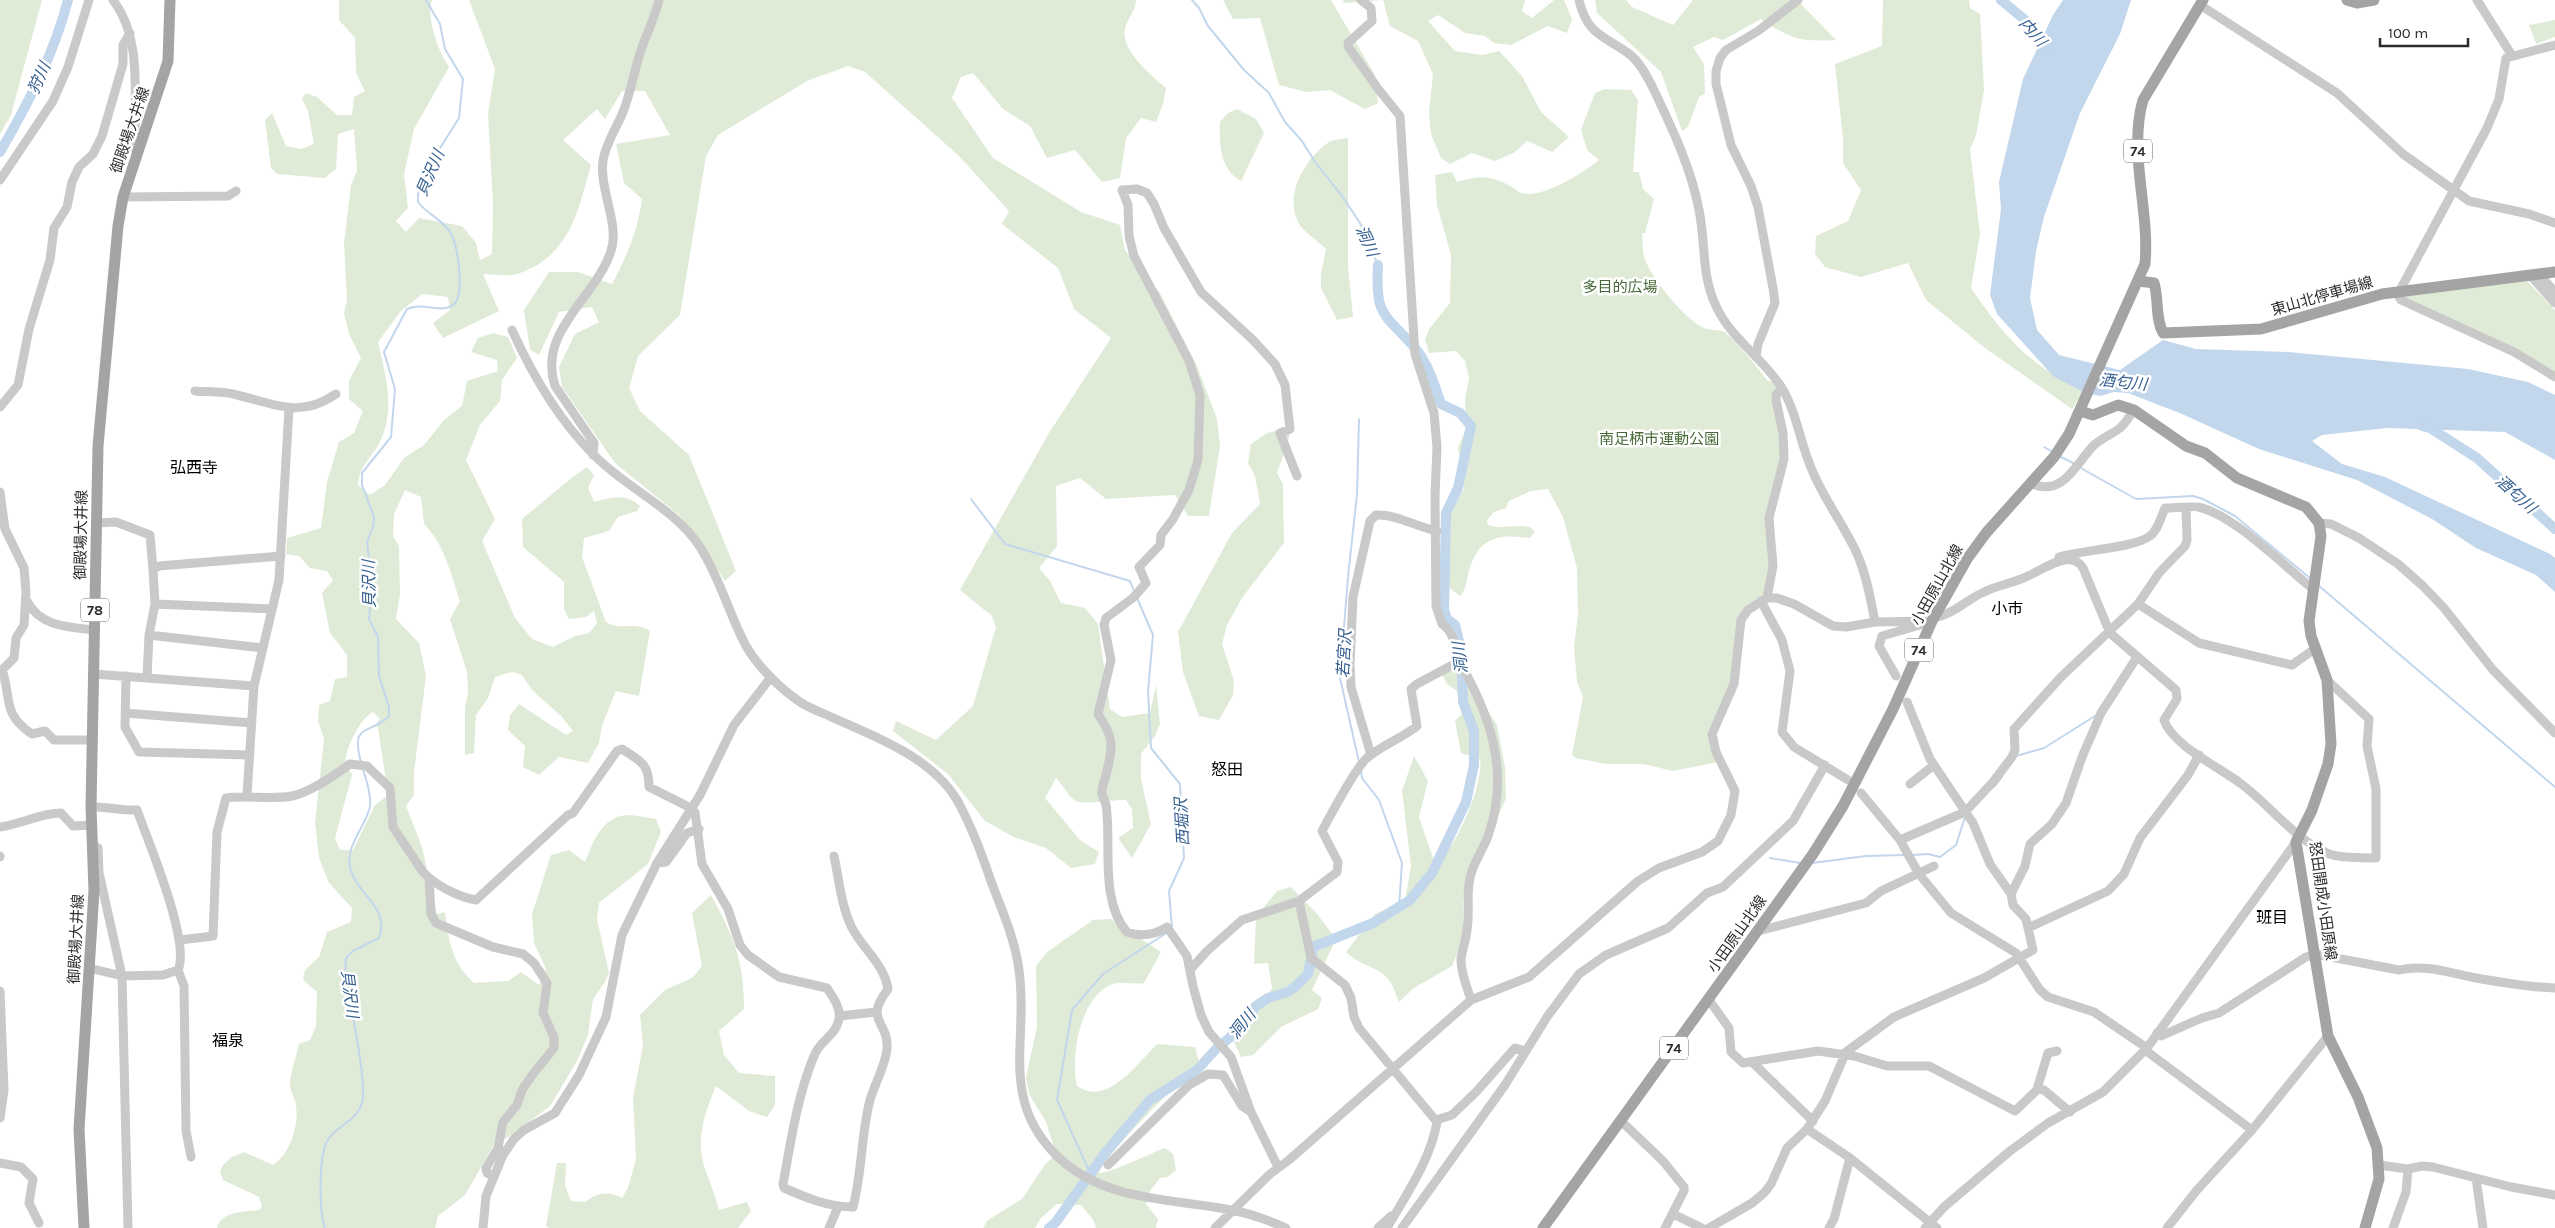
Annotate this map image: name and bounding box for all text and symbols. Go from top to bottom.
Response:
water label: 内川 [2015,14,2052,52]
scale bar [2380,15,2468,47]
text: 100 m [2388,24,2428,42]
water label: 狩川 [24,58,55,96]
street label: 御殿場大井線 [107,85,153,175]
road number: 74 [2124,140,2152,162]
water label: 貝沢川 [412,145,449,199]
water label: 洞川 [1352,223,1383,261]
street label: 東山北停車場線 [2269,273,2375,319]
park label: 多目的広場 [1582,278,1658,296]
water label: 酒匂川 [2098,370,2150,394]
park label: 南足柄市運動公園 [1599,430,1719,448]
district label: 弘西寺 [170,458,218,477]
water label: 酒匂川 [2492,471,2542,518]
street label: 御殿場大井線 [71,490,91,580]
street label: 小田原山北線 [1907,541,1967,629]
water label: 貝沢川 [359,558,379,608]
road number: 78 [81,598,109,622]
district label: 小市 [1991,599,2023,618]
water label: 若宮沢 [1333,628,1355,678]
road number: 74 [1905,638,1933,662]
water label: 洞川 [1449,639,1471,675]
district label: 怒田 [1211,760,1243,779]
water label: 西堀沢 [1171,796,1193,846]
street label: 怒田開成小田原線 [2306,840,2340,962]
street label: 小田原山北線 [1704,892,1770,976]
street label: 御殿場大井線 [65,894,87,984]
district label: 班目 [2256,908,2288,927]
water label: 貝沢川 [338,969,363,1021]
water label: 洞川 [1225,1004,1261,1042]
district label: 福泉 [212,1031,244,1050]
road number: 74 [1660,1036,1688,1060]

